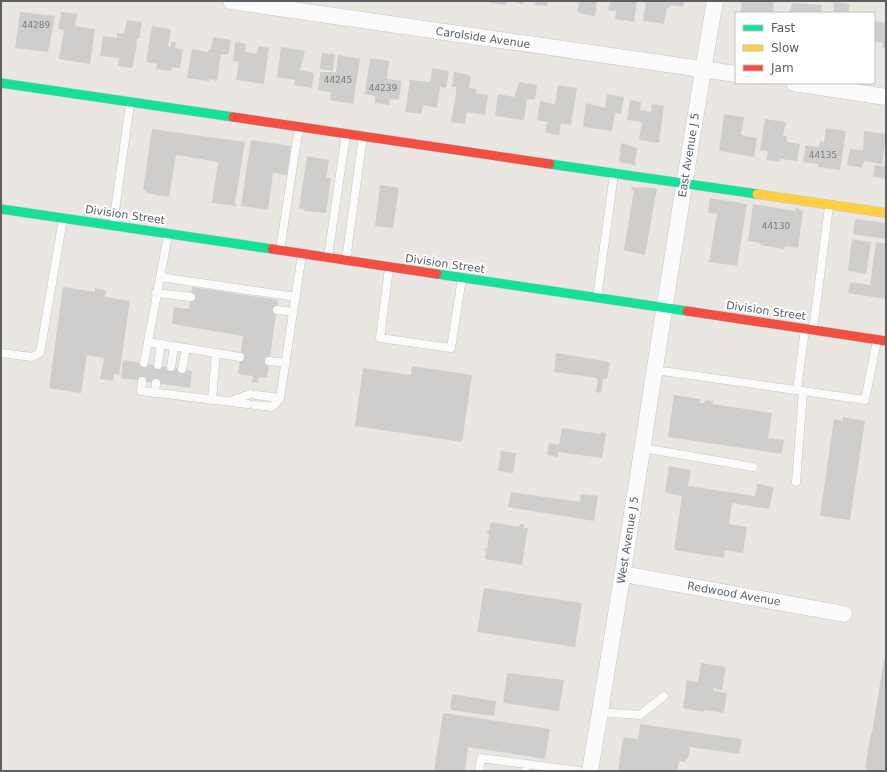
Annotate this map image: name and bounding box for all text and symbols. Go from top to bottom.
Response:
legend [735,12,875,84]
house number: 44289 [22,20,51,30]
text: Fast [771,21,795,35]
street label: Carolside Avenue [435,25,531,51]
text: Slow [771,41,799,55]
text: Jam [770,61,794,75]
house number: 44245 [324,75,352,85]
house number: 44239 [369,83,398,93]
street label: East Avenue J 5 [676,112,702,198]
house number: 44135 [809,150,837,160]
street label: Division Street [84,203,166,227]
house number: 44130 [762,221,791,231]
street label: Division Street [404,252,486,276]
street label: Division Street [725,299,807,323]
street label: West Avenue J 5 [615,495,641,585]
street label: Redwood Avenue [686,579,782,609]

